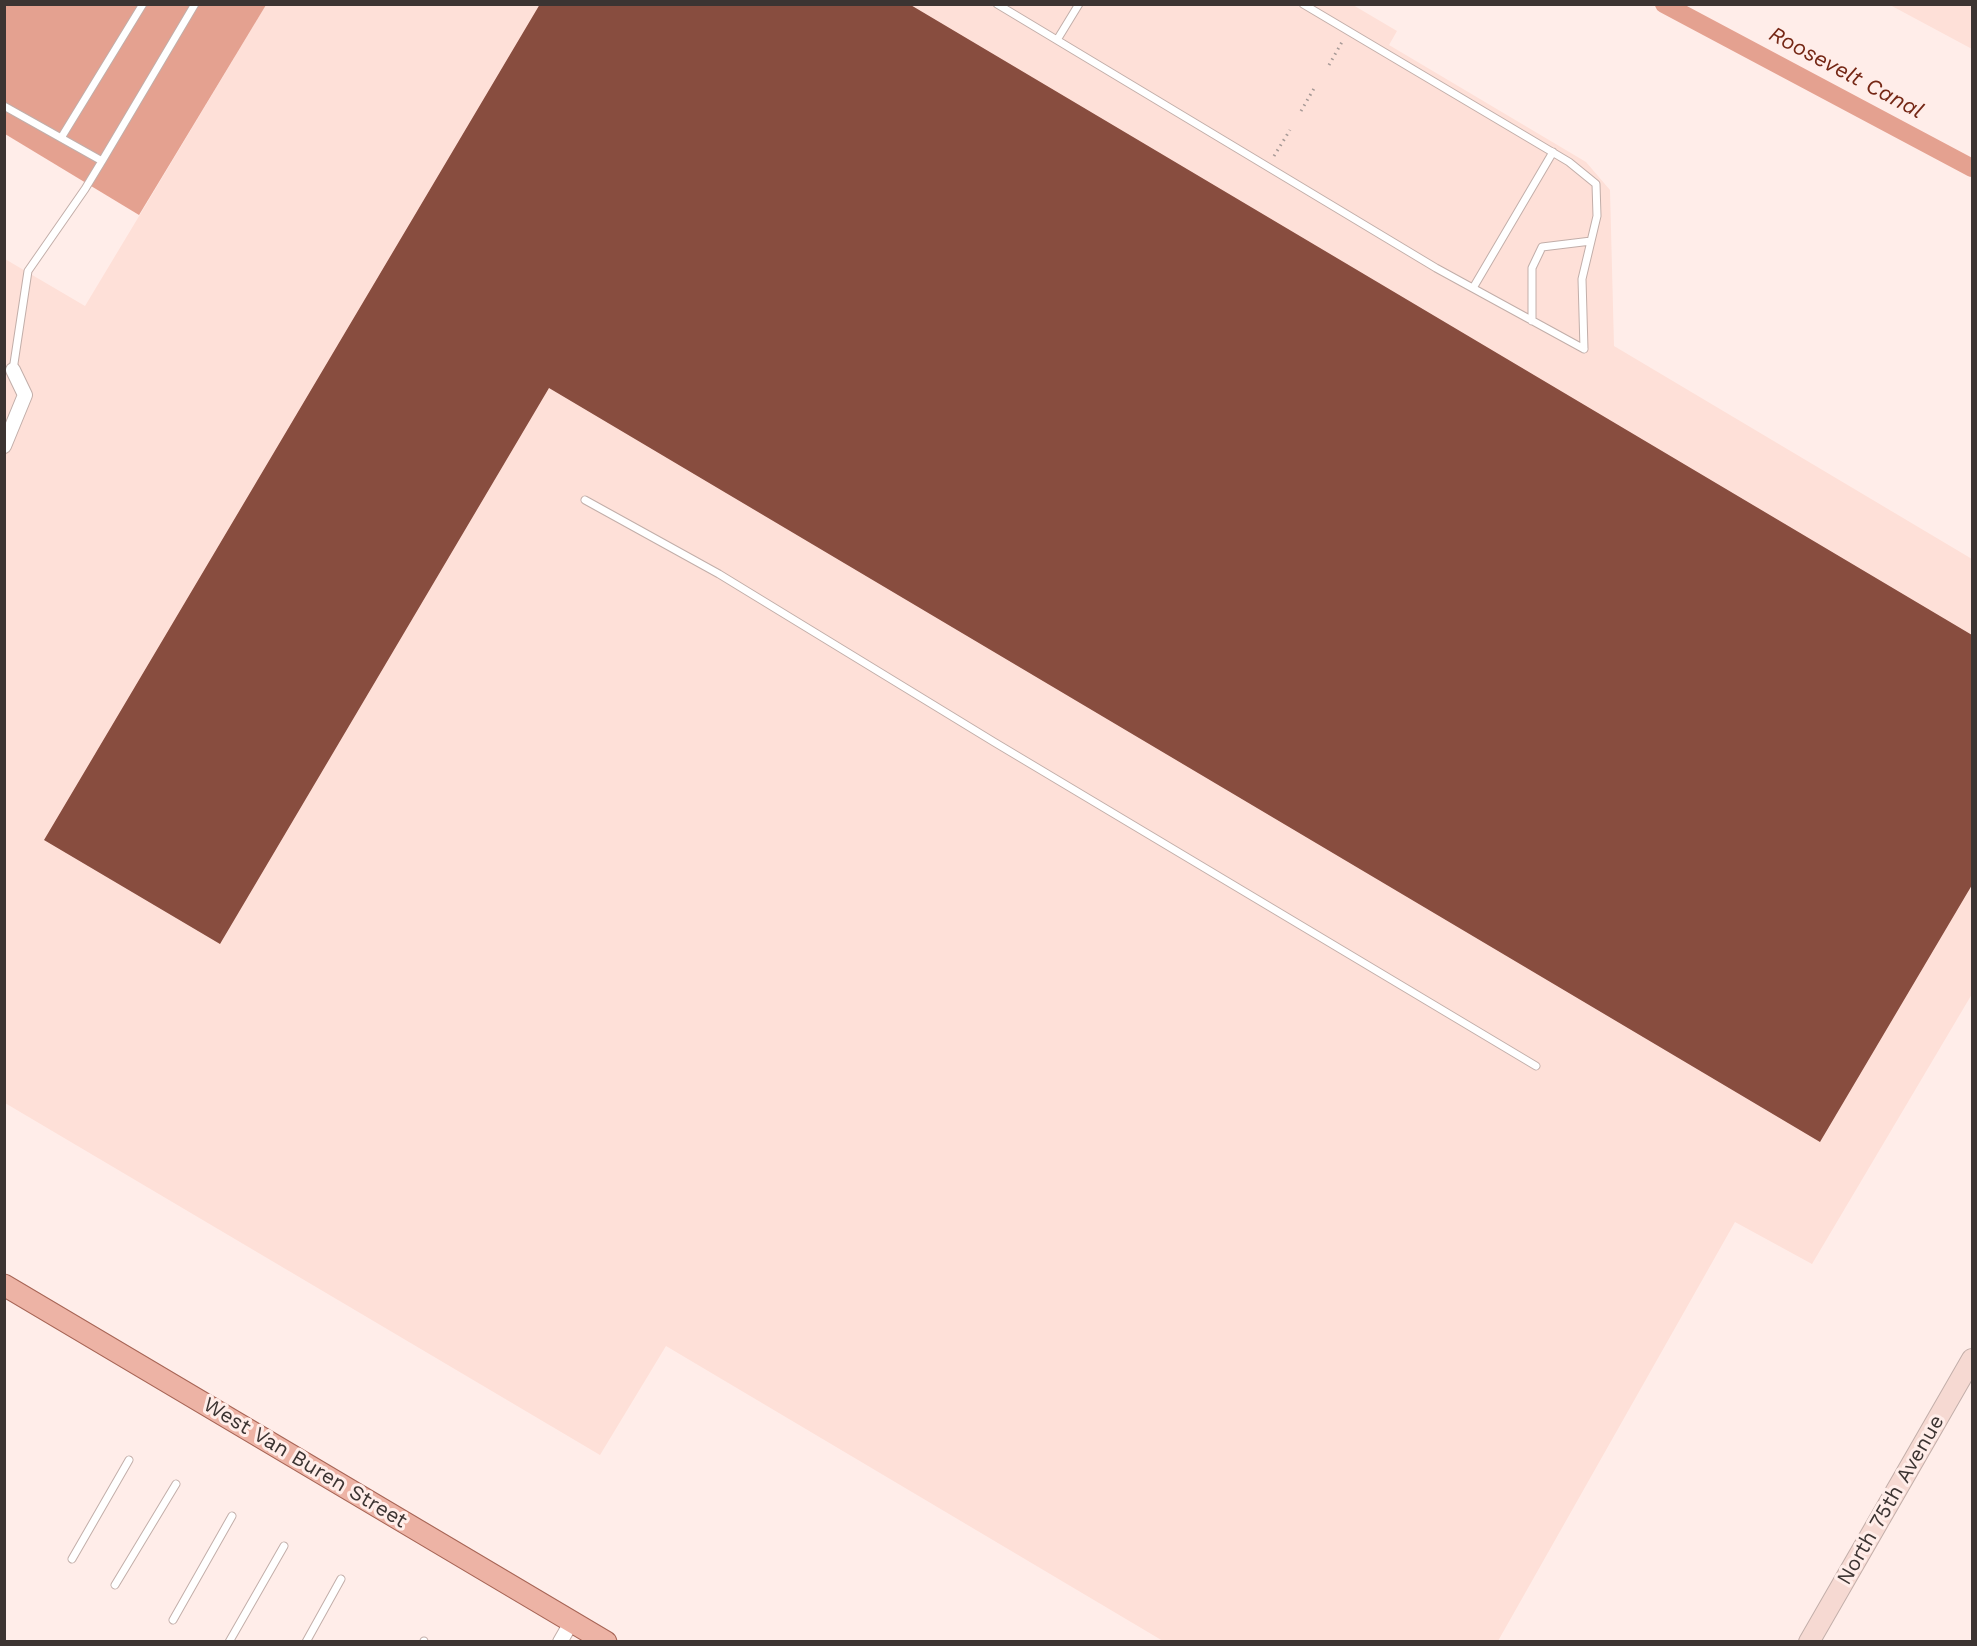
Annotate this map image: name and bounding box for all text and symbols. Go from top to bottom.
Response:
water label: Roosevelt Canal [1764,21,1928,125]
street label: West Van Buren Street [198,1392,412,1534]
street label: North 75th Avenue [1832,1411,1950,1589]

